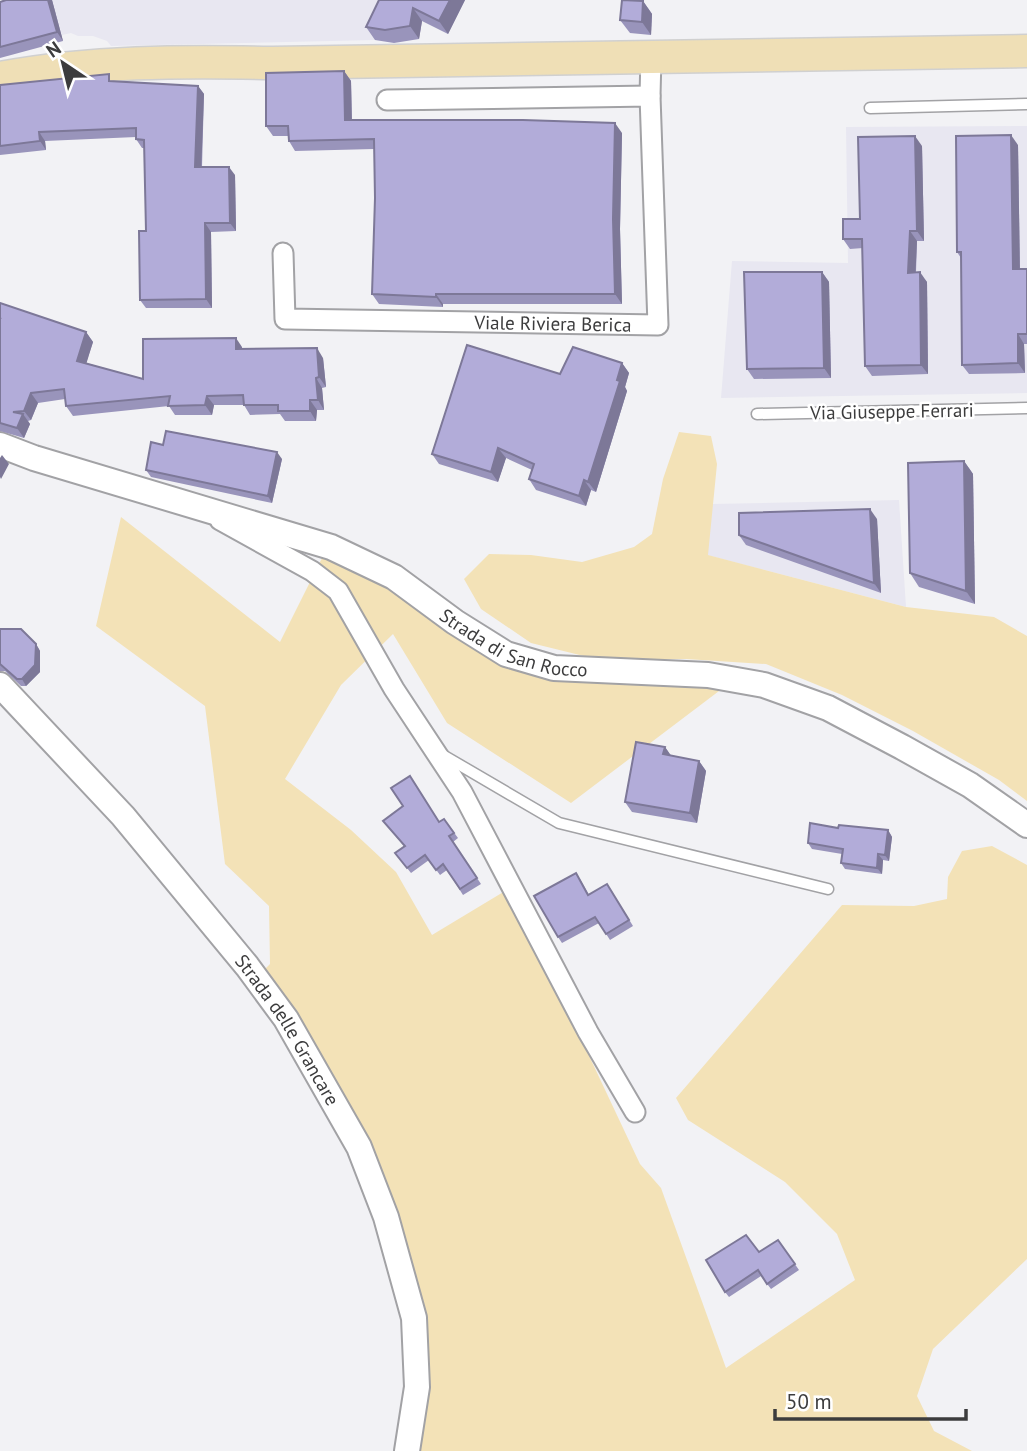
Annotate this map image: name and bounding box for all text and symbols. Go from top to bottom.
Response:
north arrow [28,28,98,98]
text: N [41,36,65,62]
street label: Viale Riviera Berica [473,310,632,337]
street label: Via Giuseppe Ferrari [809,398,974,424]
street label: Strada di San Rocco [435,603,588,682]
street label: Strada delle Grancare [230,949,345,1110]
scale bar [775,1378,966,1422]
text: 50 m [786,1388,832,1415]

